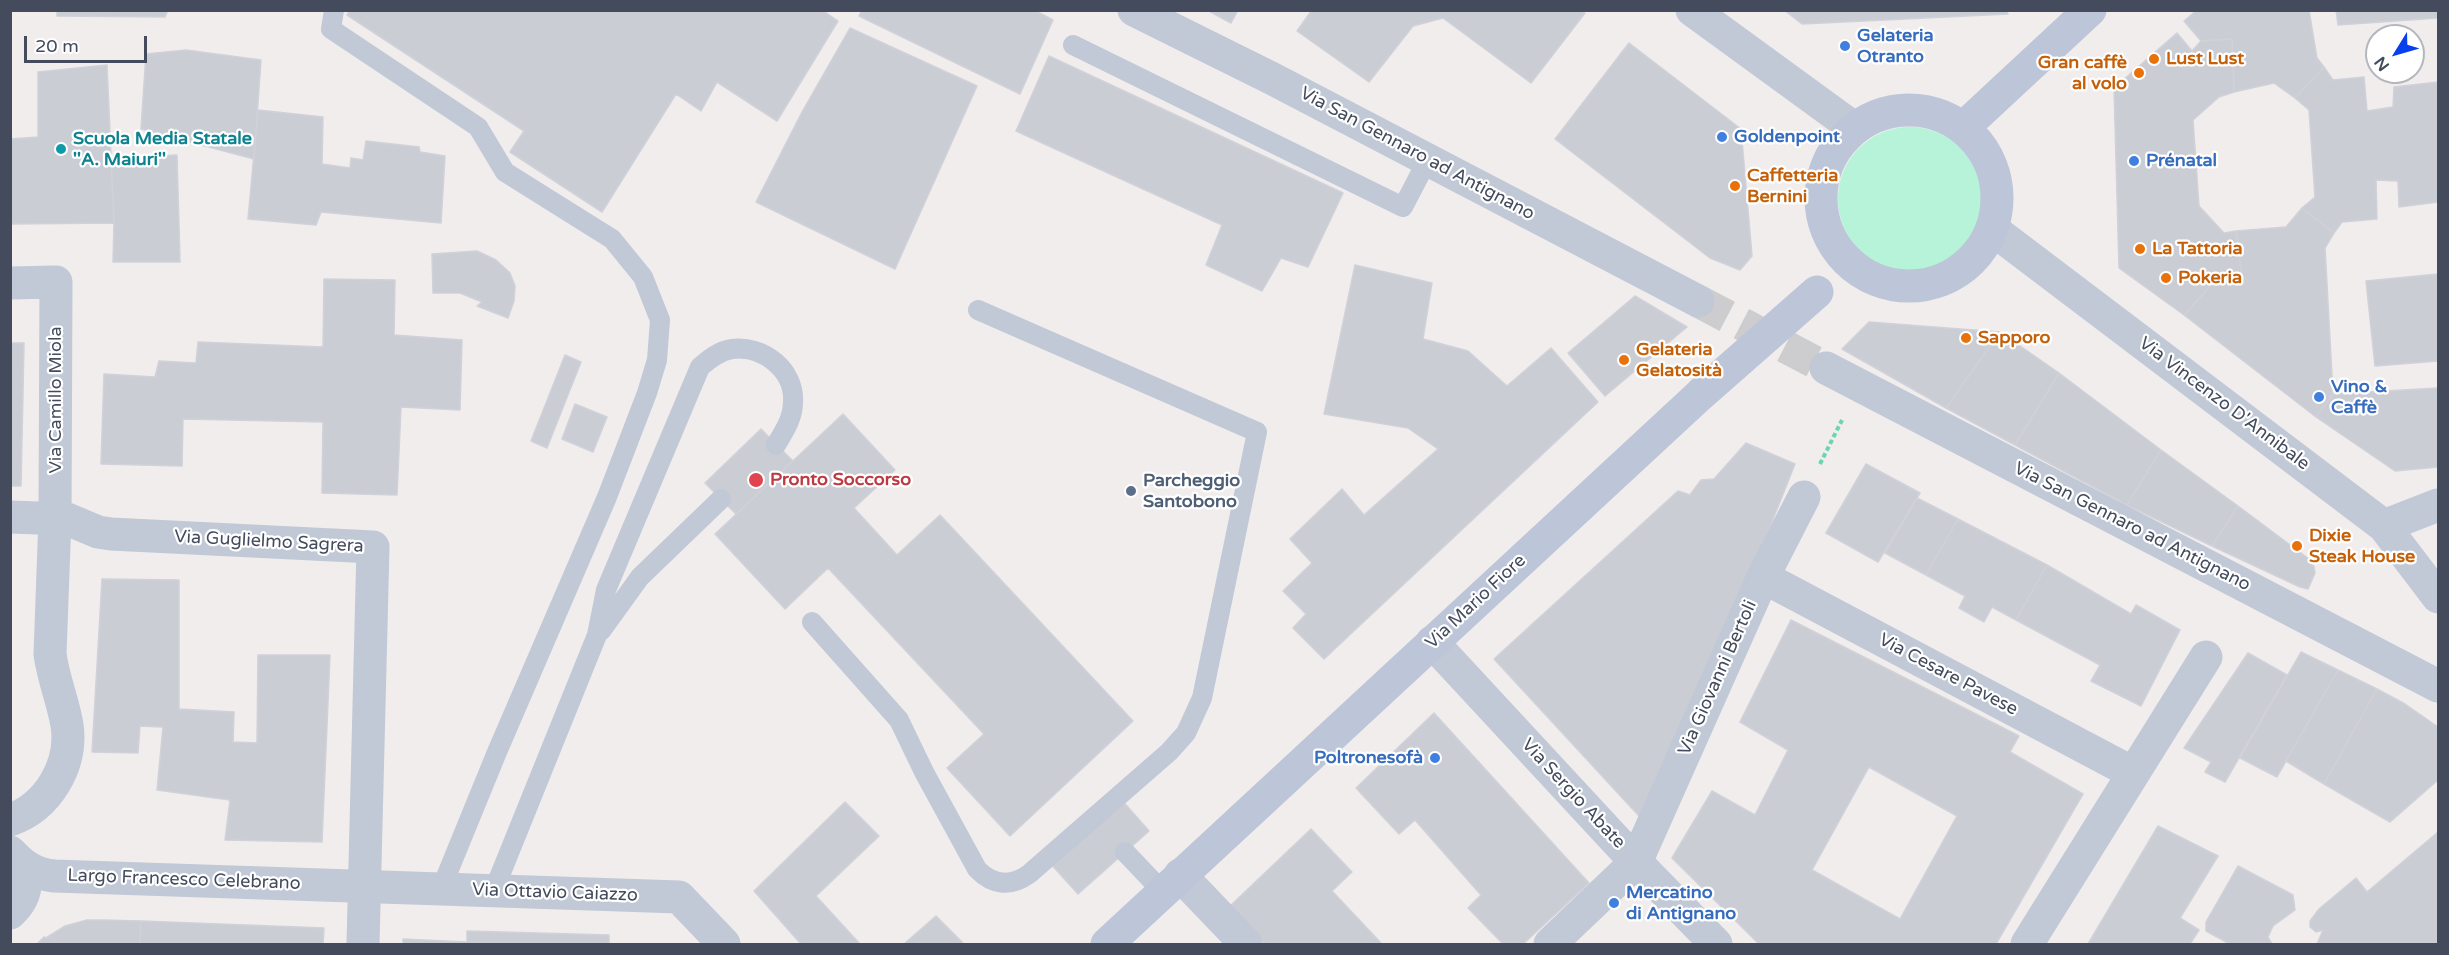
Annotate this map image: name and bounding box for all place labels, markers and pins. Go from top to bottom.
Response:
place label: Gelateria Otranto [1857,25,1934,68]
marker: Gelateria Otranto [1838,39,1852,53]
place label: Lust Lust [2166,48,2244,70]
place label: Gran caffè al volo [2038,52,2127,94]
marker: Lust Lust [2147,52,2161,66]
marker: Gran caffè al volo [2132,66,2146,80]
place label: Goldenpoint [1734,126,1840,148]
place label: Scuola Media Statale ''A. Maiuri'' [73,128,252,170]
marker: Goldenpoint [1715,130,1729,144]
marker: Scuola Media Statale ''A. Maiuri'' [54,142,68,156]
place label: Prénatal [2146,150,2217,172]
marker: Prénatal [2127,154,2141,168]
place label: Caffetteria Bernini [1747,165,1838,207]
marker: Caffetteria Bernini [1728,179,1742,193]
place label: La Tattoria [2152,238,2243,260]
marker: La Tattoria [2133,242,2147,256]
place label: Pokeria [2178,267,2242,289]
marker: Pokeria [2159,271,2173,285]
place label: Sapporo [1978,327,2050,349]
marker: Sapporo [1959,331,1973,345]
place label: Gelateria Gelatosità [1636,339,1722,382]
marker: Gelateria Gelatosità [1617,353,1631,367]
place label: Vino & Caffè [2331,376,2388,418]
marker: Vino & Caffè [2312,390,2326,404]
place label: Pronto Soccorso [770,469,911,491]
place label: Parcheggio Santobono [1143,470,1240,512]
marker: Pronto Soccorso [747,471,765,489]
marker: Parcheggio Santobono [1124,484,1138,498]
place label: Dixie Steak House [2309,525,2415,568]
marker: Dixie Steak House [2290,539,2304,553]
place label: Poltronesofà [1314,747,1423,769]
marker: Poltronesofà [1428,751,1442,765]
place label: Mercatino di Antignano [1626,882,1736,924]
marker: Mercatino di Antignano [1607,896,1621,910]

